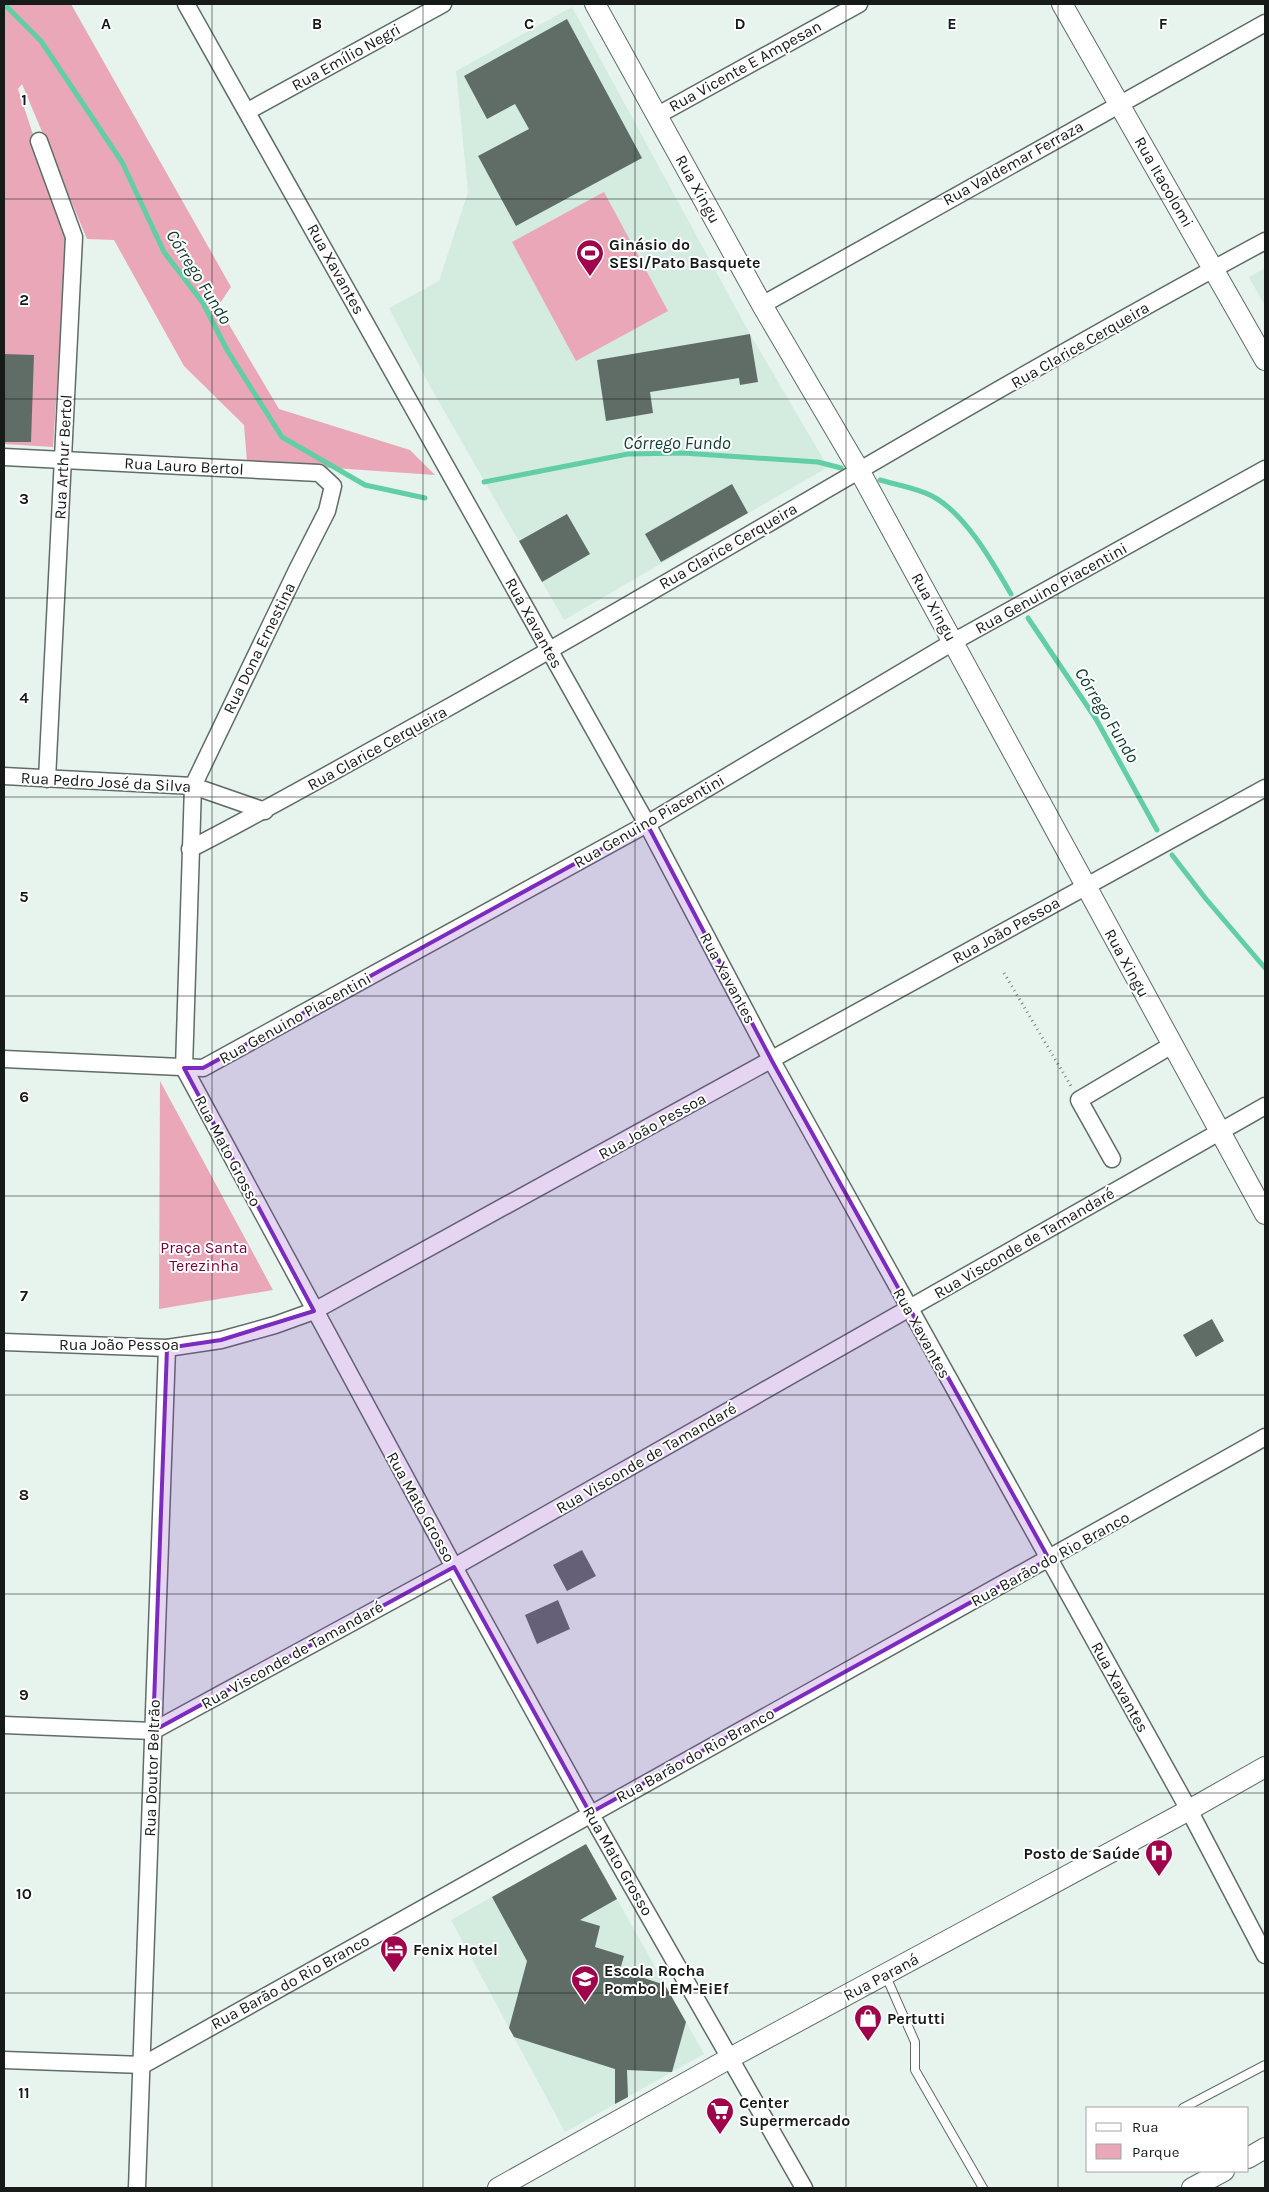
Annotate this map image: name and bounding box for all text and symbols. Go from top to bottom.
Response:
text: A [101,14,111,33]
text: B [312,14,322,33]
text: C [524,14,534,33]
text: D [735,14,746,33]
text: E [947,14,957,33]
text: F [1159,14,1168,33]
street label: Rua Vicente E Ampesan [665,16,825,116]
street label: Rua Emílio Negri [288,19,404,95]
text: 1 [21,90,27,109]
street label: Rua Valdemar Ferraza [939,116,1087,210]
street label: Rua Itacolomi [1130,133,1198,231]
street label: Rua Xingu [671,151,725,227]
street label: Rua Xavantes [303,221,369,317]
water label: Córrego Fundo [161,226,237,329]
place label: Ginásio do SESI/Pato Basquete [609,235,761,272]
sports icon: Ginásio do SESI/Pato Basquete [575,238,605,277]
text: 2 [19,290,29,309]
street label: Rua Clarice Cerqueira [1008,298,1152,392]
street label: Rua Arthur Bertol [50,394,76,520]
water label: Córrego Fundo [623,432,731,454]
street label: Rua Lauro Bertol [124,453,244,479]
text: 3 [19,489,29,508]
street label: Rua Clarice Cerqueira [656,499,800,593]
street label: Rua Genuino Piacentini [972,538,1130,638]
street label: Rua Xingu [907,569,961,645]
street label: Rua Xavantes [501,575,567,671]
street label: Rua Dona Ernestina [219,579,299,717]
water label: Córrego Fundo [1070,663,1144,767]
text: 4 [19,688,29,707]
street label: Rua Clarice Cerqueira [304,702,450,794]
street label: Rua Pedro José da Silva [20,768,192,796]
street label: Rua Genuino Piacentini [570,770,728,872]
text: 5 [19,887,29,906]
street label: Rua João Pessoa [949,893,1063,967]
street label: Rua Xingu [1100,925,1154,1001]
street label: Rua Xavantes [696,929,760,1027]
street label: Rua Genuino Piacentini [216,968,374,1068]
text: 6 [19,1087,29,1106]
street label: Rua João Pessoa [595,1089,709,1163]
street label: Rua Mato Grosso [191,1092,265,1210]
street label: Rua Visconde de Tamandaré [930,1184,1118,1302]
park label: Praça Santa Terezinha [160,1238,248,1275]
street label: Rua Xavantes [889,1285,955,1381]
text: 7 [20,1286,28,1305]
street label: Rua João Pessoa [59,1335,179,1354]
street label: Rua Visconde de Tamandaré [552,1399,740,1517]
street label: Rua Mato Grosso [383,1448,459,1566]
text: 8 [19,1485,29,1504]
street label: Rua Barão do Rio Branco [967,1507,1133,1611]
street label: Rua Visconde de Tamandaré [198,1597,386,1713]
street label: Rua Xavantes [1087,1639,1153,1735]
text: 9 [19,1685,29,1704]
street label: Rua Doutor Beltrão [140,1699,164,1837]
street label: Rua Barão do Rio Branco [612,1703,778,1807]
street label: Rua Mato Grosso [579,1803,657,1919]
hospital icon: Posto de Saúde [1144,1838,1174,1877]
place label: Posto de Saúde [1024,1844,1140,1863]
text: 10 [16,1884,32,1903]
street label: Rua Barão do Rio Branco [207,1930,373,2034]
hotel icon: Fenix Hotel [379,1934,409,1973]
place label: Fenix Hotel [413,1940,498,1959]
street label: Rua Paraná [840,1949,922,2005]
place label: Escola Rocha Pombo | EM-EiEf [604,1961,729,1998]
school or university icon: Escola Rocha Pombo | EM-EiEf [570,1964,600,2003]
shop icon: Pertutti [853,2003,883,2042]
place label: Pertutti [887,2009,945,2028]
text: 11 [18,2083,30,2102]
place label: Center Supermercado [739,2093,850,2130]
supermarket icon: Center Supermercado [705,2096,735,2135]
legend [1086,2107,1249,2172]
text: Rua [1132,2118,1159,2136]
text: Parque [1132,2143,1180,2161]

